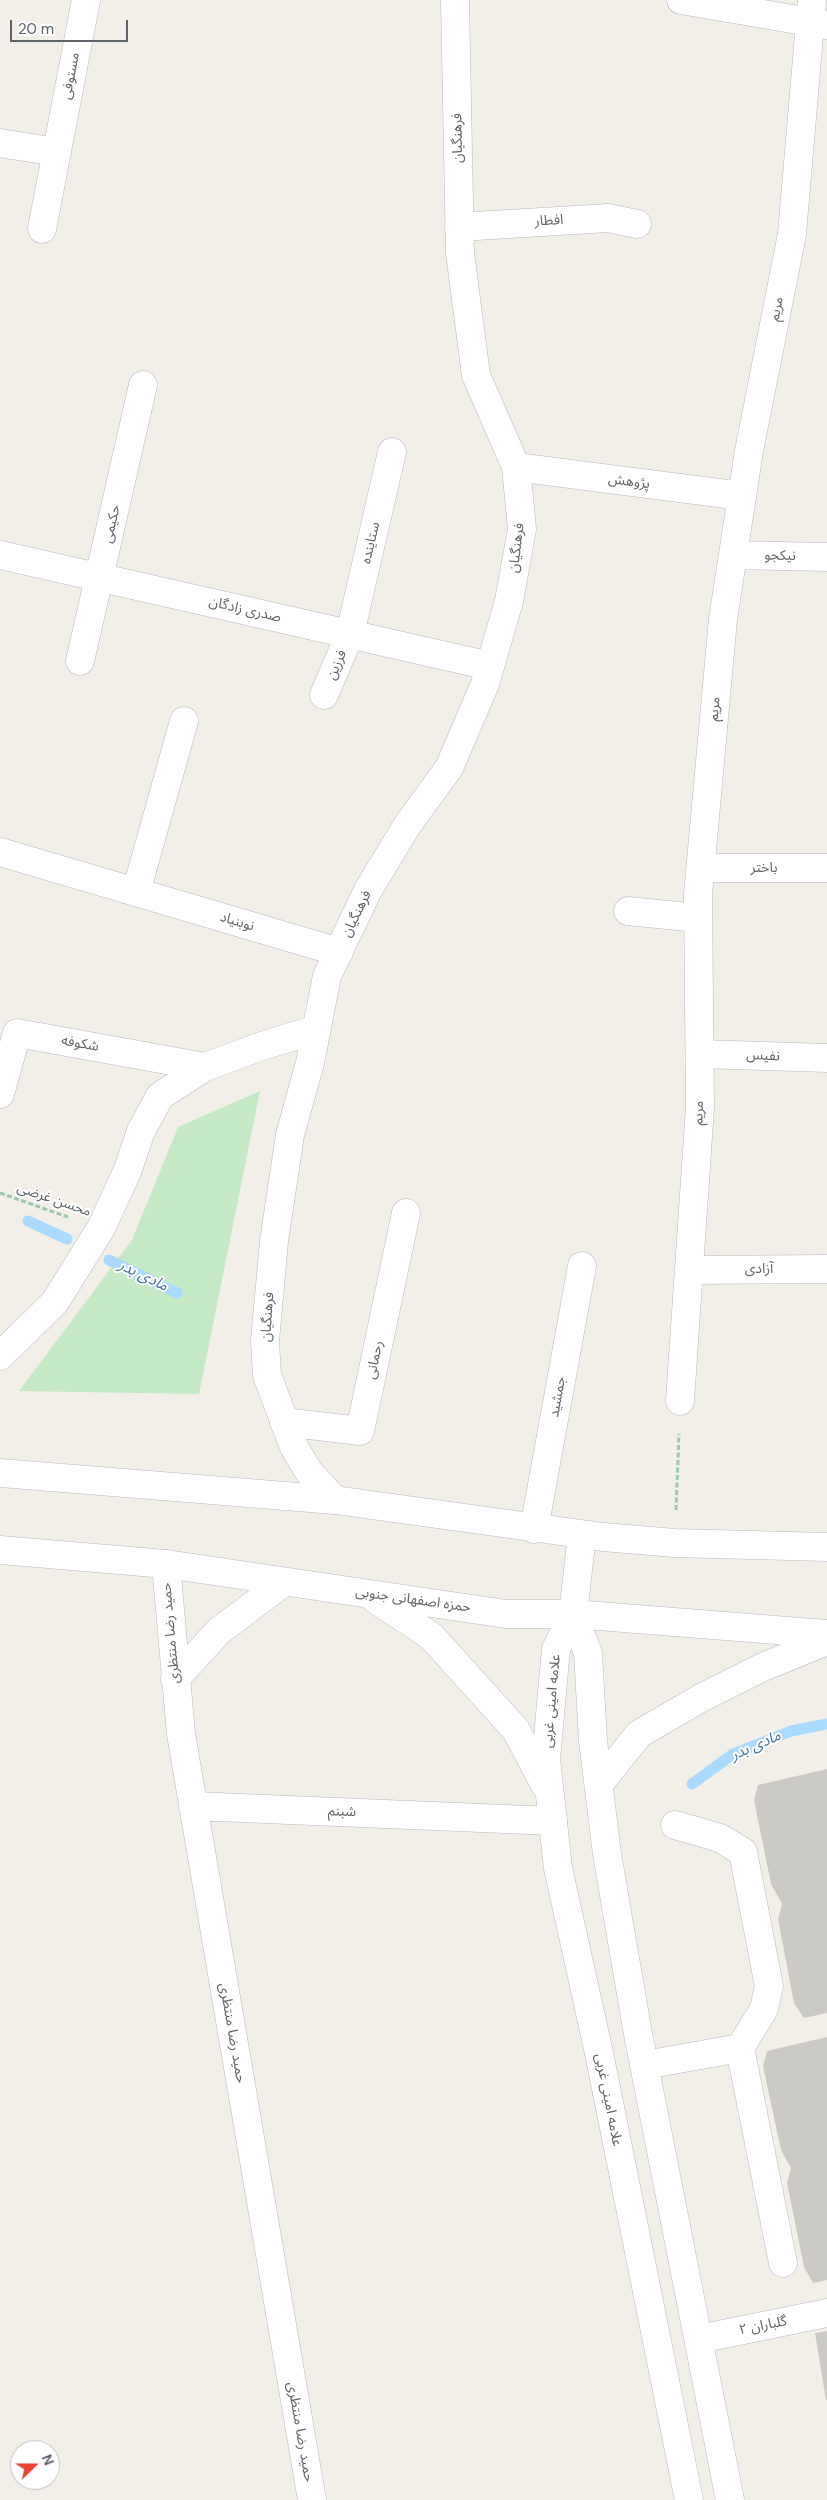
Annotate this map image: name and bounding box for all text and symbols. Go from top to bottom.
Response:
scale bar [12,10,130,42]
text: 20 m [18,19,54,39]
street label: مستوفی [58,51,84,101]
street label: فرهنگیان [449,113,467,163]
street label: افطار [534,212,564,230]
street label: مریم [766,295,788,323]
street label: پژوهش [607,471,651,493]
street label: حکیمی [99,503,125,545]
street label: ستاینده [358,520,384,566]
street label: فرهنگیان [506,522,528,574]
street label: نیکجو [764,547,796,565]
street label: صدری زادگان [207,594,283,626]
street label: فرزین [323,647,351,683]
street label: مریم [706,696,724,722]
street label: باختر [751,860,777,876]
street label: فرهنگیان [338,888,376,940]
street label: نوبنیاد [218,909,256,935]
street label: شکوفه [60,1032,100,1056]
street label: نفیس [746,1047,780,1065]
street label: مریم [690,1100,708,1126]
street label: محسن غرضی [15,1179,93,1221]
water label: مادی بدر [115,1256,171,1296]
street label: آزادی [745,1261,773,1277]
street label: فرهنگیان [258,1291,278,1343]
street label: رحمانی [363,1339,387,1381]
street label: جمشید [546,1375,570,1419]
street label: حمید رضا منتظری [158,1582,184,1684]
street label: حمزه اصفهانی جنوبی [354,1584,472,1616]
street label: علامه امینی غربی [540,1653,564,1749]
water label: مادی بدر [728,1727,784,1765]
street label: شبنم [327,1803,357,1821]
street label: حمید رضا منتظری [215,1982,249,2084]
street label: علامه امینی غربی [591,2052,625,2148]
street label: گلباران ۲ [738,2313,788,2339]
street label: حمید رضا منتظری [283,2381,317,2483]
north arrow [10,2440,60,2490]
text: N [38,2452,58,2468]

